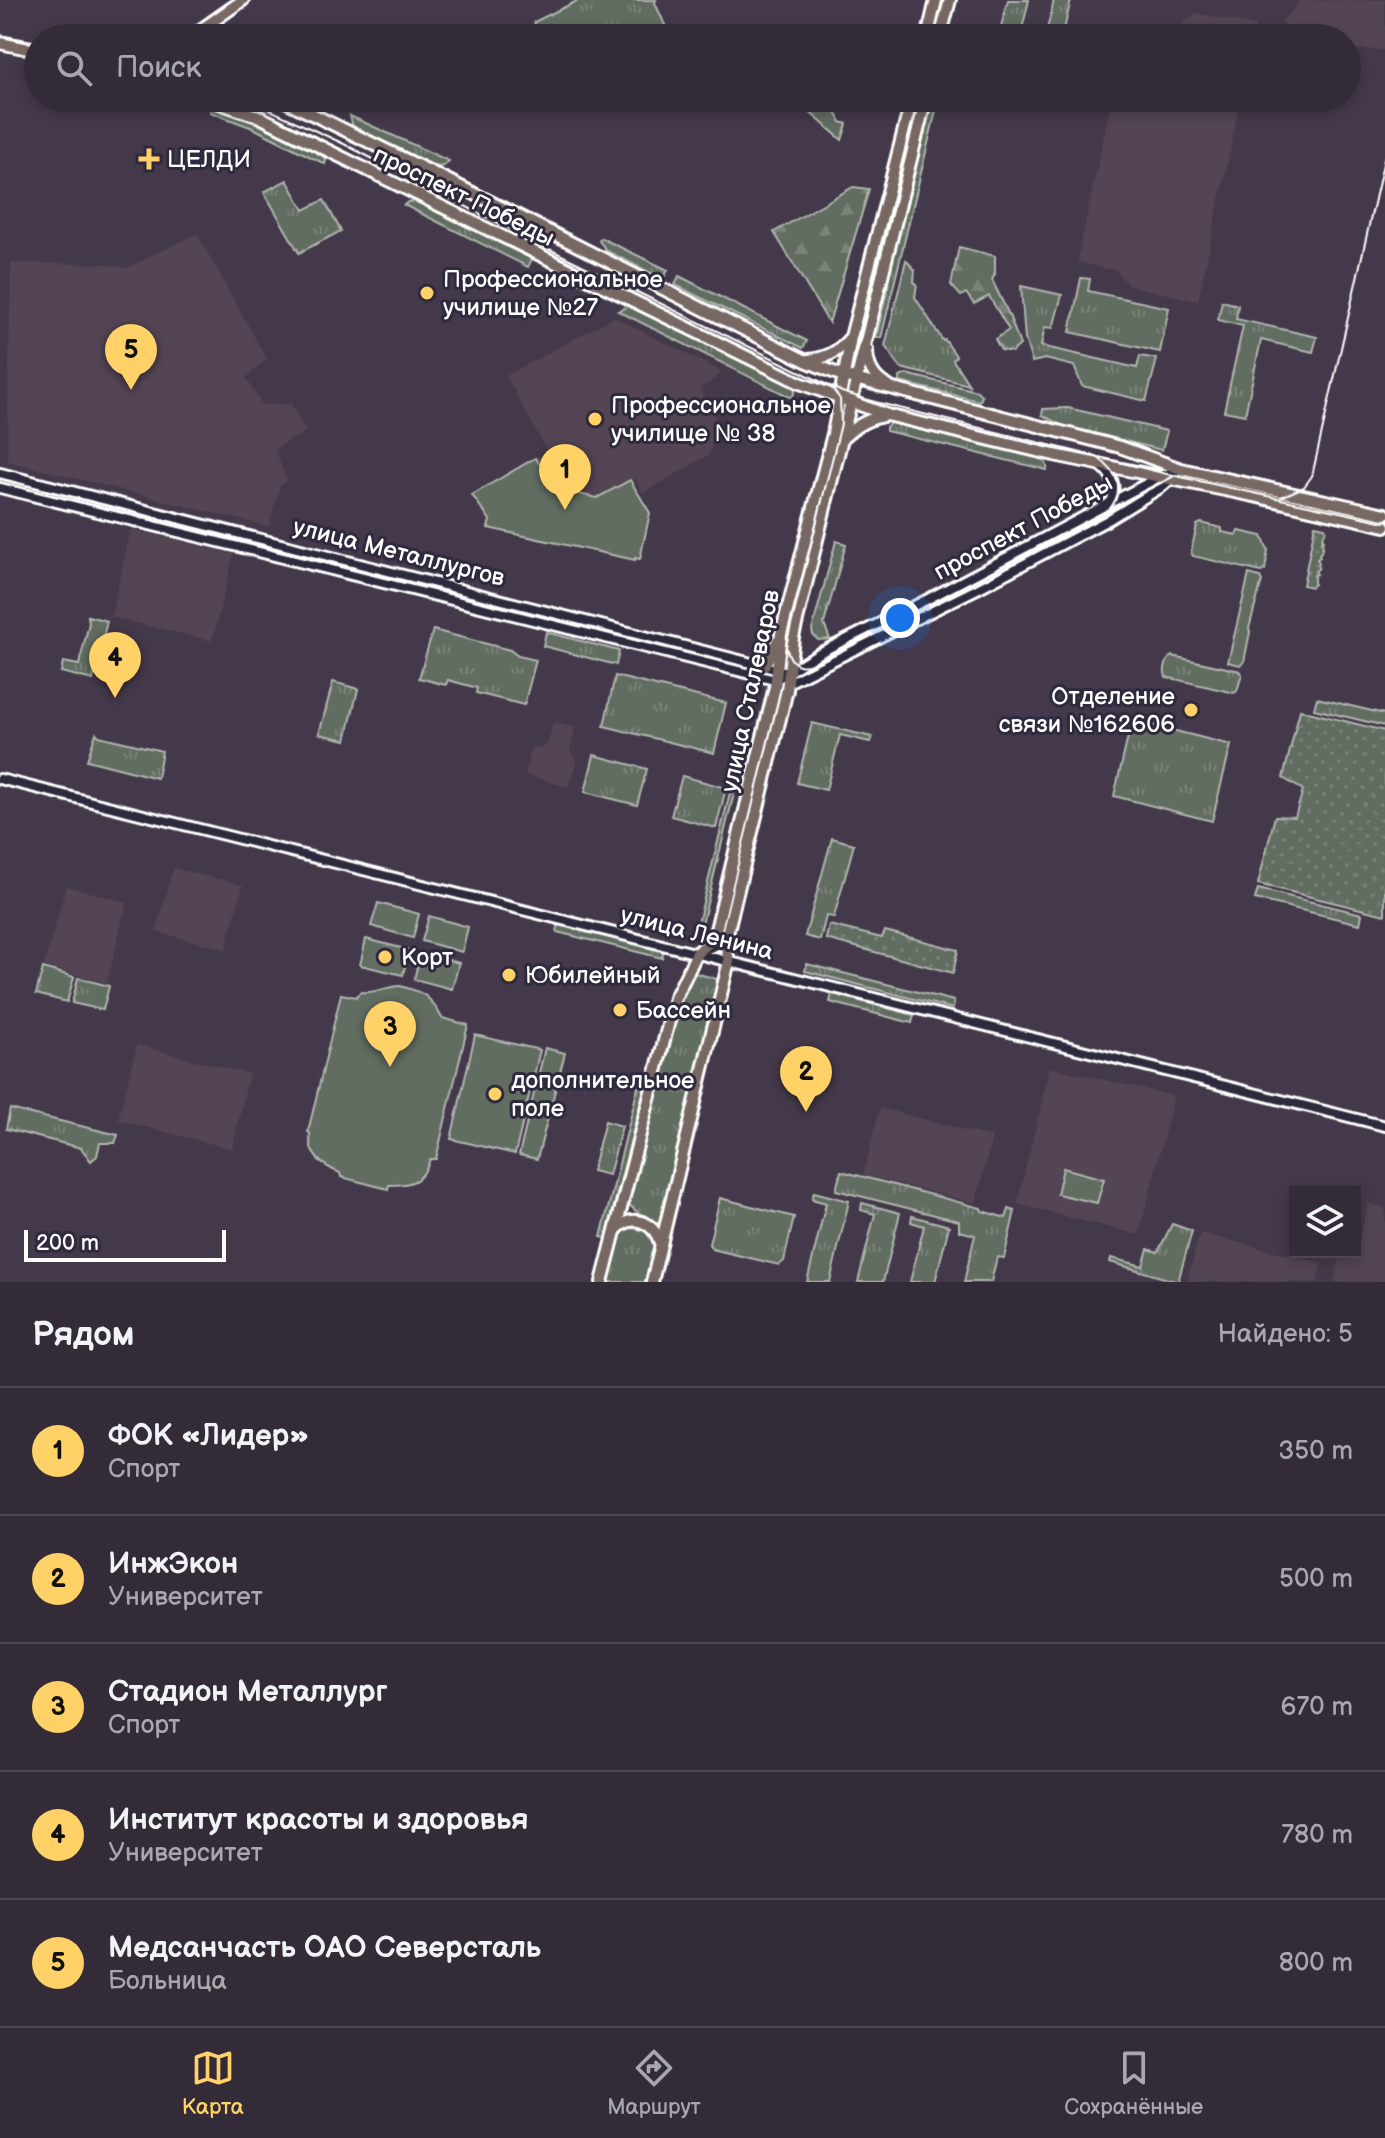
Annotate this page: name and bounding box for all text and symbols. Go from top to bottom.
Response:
search box [24,24,1361,112]
icon: search [52,46,96,90]
text: Поиск [116,50,202,86]
street label: проспект Победы [368,140,559,253]
place label: ЦЕЛДИ [167,145,251,174]
marker: ЦЕЛДИ [138,148,160,170]
place label: Профессиональное училище №27 [443,265,663,322]
marker: Профессиональное училище №27 [418,284,436,302]
pin: 5 [105,324,157,390]
place label: Профессиональное училище № 38 [611,391,831,448]
marker: Профессиональное училище № 38 [586,410,604,428]
pin: 1 [539,444,591,510]
street label: проспект Победы [929,468,1118,587]
street label: улица Металлургов [290,512,508,593]
street label: улица Сталеваров [715,587,786,795]
your location [880,598,920,638]
pin: 4 [89,632,141,698]
place label: Отделение связи №162606 [999,682,1175,739]
marker: Отделение связи №162606 [1182,701,1200,719]
street label: улица Ленина [618,901,776,966]
place label: Корт [401,943,453,972]
marker: Корт [376,948,394,966]
place label: Юбилейный [525,961,660,990]
marker: Юбилейный [500,966,518,984]
place label: Бассейн [636,996,731,1025]
pin: 3 [364,1001,416,1067]
marker: Бассейн [611,1001,629,1019]
pin: 2 [780,1046,832,1112]
place label: дополнительное поле [511,1066,694,1123]
marker: дополнительное поле [486,1085,504,1103]
map controls [1289,1186,1361,1258]
button: layers [1289,1186,1361,1258]
scale bar [24,1226,226,1262]
text: 200 m [36,1230,99,1257]
text: Рядом [32,1314,134,1355]
text: Найдено: 5 [1218,1319,1353,1350]
text: ФОК «Лидер» [108,1418,309,1454]
text: 1 [53,1436,63,1467]
text: 350 m [1278,1436,1353,1467]
text: Спорт [108,1454,180,1485]
text: ИнжЭкон [108,1546,238,1582]
text: 2 [50,1564,66,1595]
text: 500 m [1279,1564,1353,1595]
text: Университет [108,1582,263,1613]
text: Стадион Металлург [108,1674,387,1710]
text: 3 [50,1692,66,1723]
text: 670 m [1281,1692,1353,1723]
text: Спорт [108,1710,180,1741]
text: Институт красоты и здоровья [108,1802,529,1838]
text: 4 [50,1820,66,1851]
text: 780 m [1281,1820,1353,1851]
text: Университет [108,1838,263,1869]
text: Медсанчасть ОАО Северсталь [108,1930,541,1966]
text: 5 [50,1948,66,1979]
text: 800 m [1279,1948,1353,1979]
text: Больница [108,1966,227,1997]
tab: Карта [182,2046,244,2121]
tab: Маршрут [607,2046,701,2121]
tab: Сохранённые [1064,2046,1203,2121]

